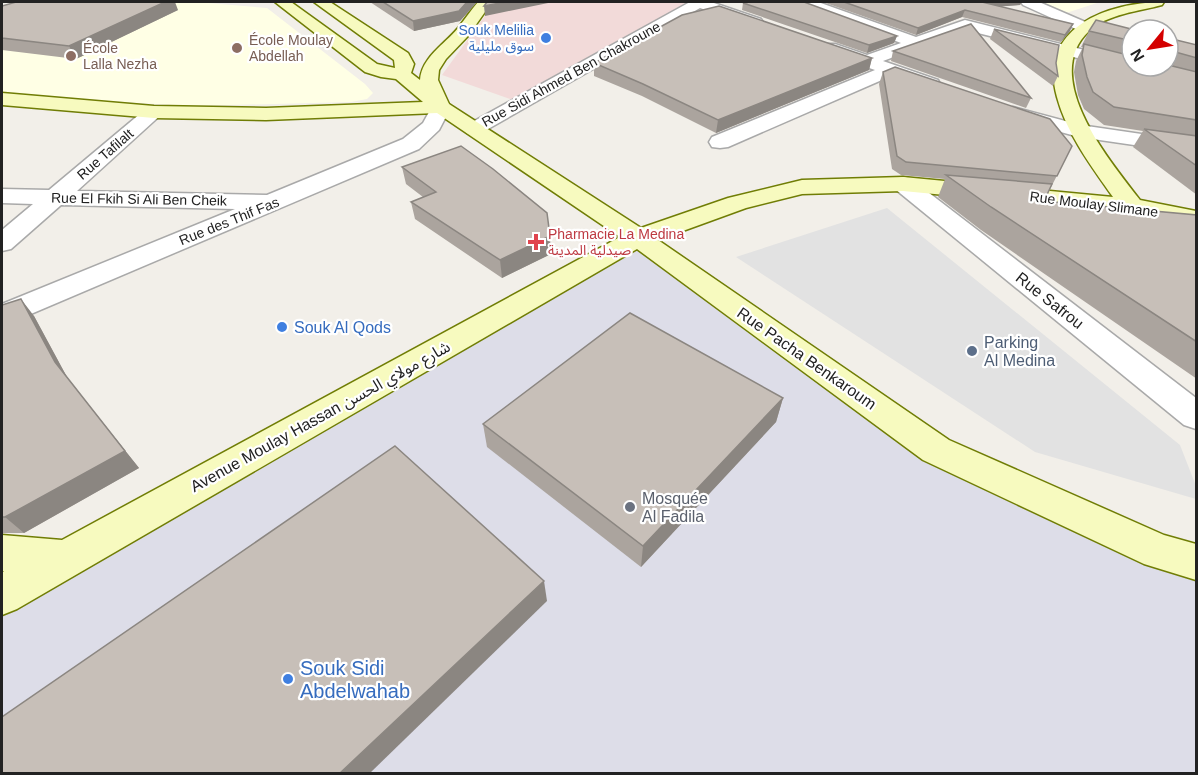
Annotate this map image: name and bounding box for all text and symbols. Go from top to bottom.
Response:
street label: Rue Sidi Ahmed Ben Chakroune [479,18,663,130]
north arrow [1120,18,1180,78]
place label: Souk Melilia سوق مليلية [459,22,534,55]
marker: Souk Melilia سوق مليلية [539,31,553,45]
place label: École Moulay Abdellah [249,32,333,64]
place label: École Lalla Nezha [83,40,157,72]
marker: École Moulay Abdellah [230,41,244,55]
text: N [1127,46,1148,65]
marker: École Lalla Nezha [64,49,78,63]
street label: Rue Tafilalt [74,125,136,183]
street label: Rue Moulay Slimane [1029,188,1159,220]
street label: Rue El Fkih Si Ali Ben Cheik [51,189,228,209]
street label: Rue des Thif Fas [177,194,281,248]
place label: Pharmacie La Medina صيدلية المدينة [548,226,684,258]
marker: Pharmacie La Medina صيدلية المدينة [529,235,543,249]
street label: Rue Safrou [1013,269,1087,332]
street label: Rue Pacha Benkaroum [734,304,879,413]
place label: Souk Al Qods [294,319,391,336]
marker: Souk Al Qods [275,320,289,334]
place label: Parking Al Medina [984,334,1055,369]
street label: Avenue Moulay Hassan شارع مولاي الحسن [188,338,455,499]
marker: Parking Al Medina [965,344,979,358]
place label: Mosquée Al Fadila [642,490,708,525]
marker: Mosquée Al Fadila [623,500,637,514]
place label: Souk Sidi Abdelwahab [300,657,410,702]
marker: Souk Sidi Abdelwahab [281,672,295,686]

